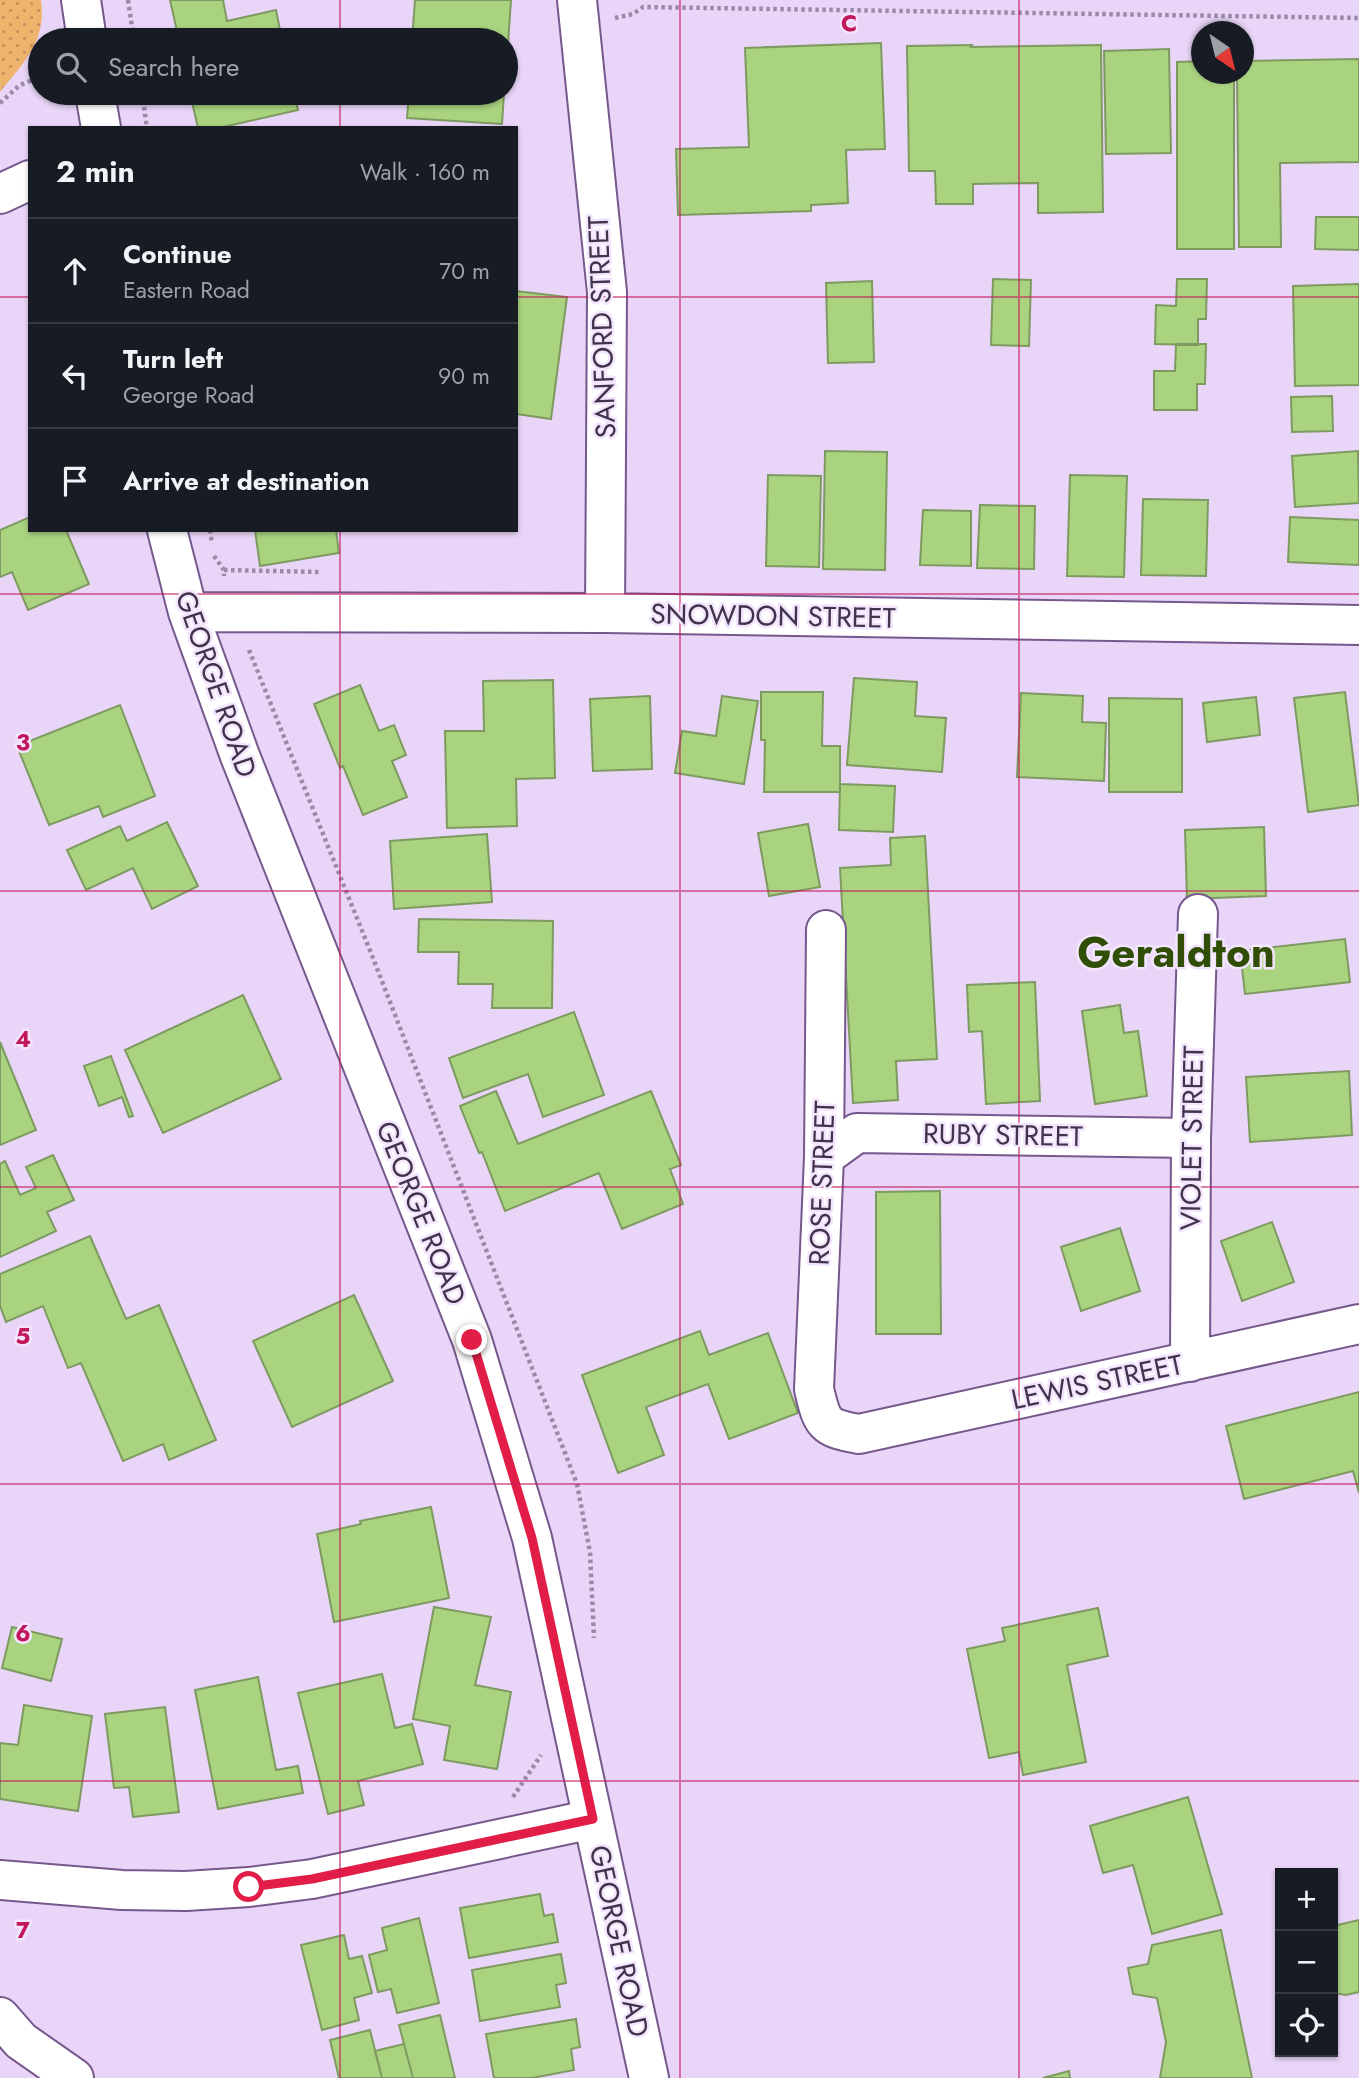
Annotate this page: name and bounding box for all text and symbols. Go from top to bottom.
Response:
text: C [841,6,857,40]
north arrow [1191,21,1254,84]
search box [28,28,518,105]
icon: search [52,48,90,86]
text: Search here [108,48,240,86]
text: 2 min [56,150,135,193]
text: Walk · 160 m [360,155,490,189]
street label: SANFORD STREET [578,215,626,439]
text: Continue [123,235,232,273]
icon: ahead [56,252,94,290]
text: 70 m [439,254,490,288]
text: Eastern Road [123,273,250,307]
text: Turn left [123,340,223,378]
icon: left [56,357,94,395]
text: 90 m [438,359,490,393]
text: George Road [123,378,254,412]
icon: arrive [56,462,94,500]
text: Arrive at destination [123,462,370,500]
street label: GEORGE ROAD [165,585,267,783]
street label: SNOWDON STREET [650,593,896,639]
text: 3 [16,725,30,759]
district label: Geraldton [1077,922,1275,983]
text: 4 [15,1022,31,1056]
street label: VIOLET STREET [1170,1045,1214,1231]
street label: ROSE STREET [799,1100,845,1266]
street label: RUBY STREET [923,1113,1083,1157]
street label: GEORGE ROAD [365,1115,477,1311]
text: 5 [16,1319,30,1353]
route end [456,1324,487,1355]
street label: LEWIS STREET [1008,1344,1186,1420]
text: 6 [15,1616,31,1650]
street label: GEORGE ROAD [579,1841,659,2041]
map controls [1275,1868,1338,2057]
button: + [1275,1868,1338,1931]
route start [233,1871,264,1902]
text: 7 [16,1913,30,1947]
button: − [1275,1931,1338,1994]
button: locate [1275,1994,1338,2057]

